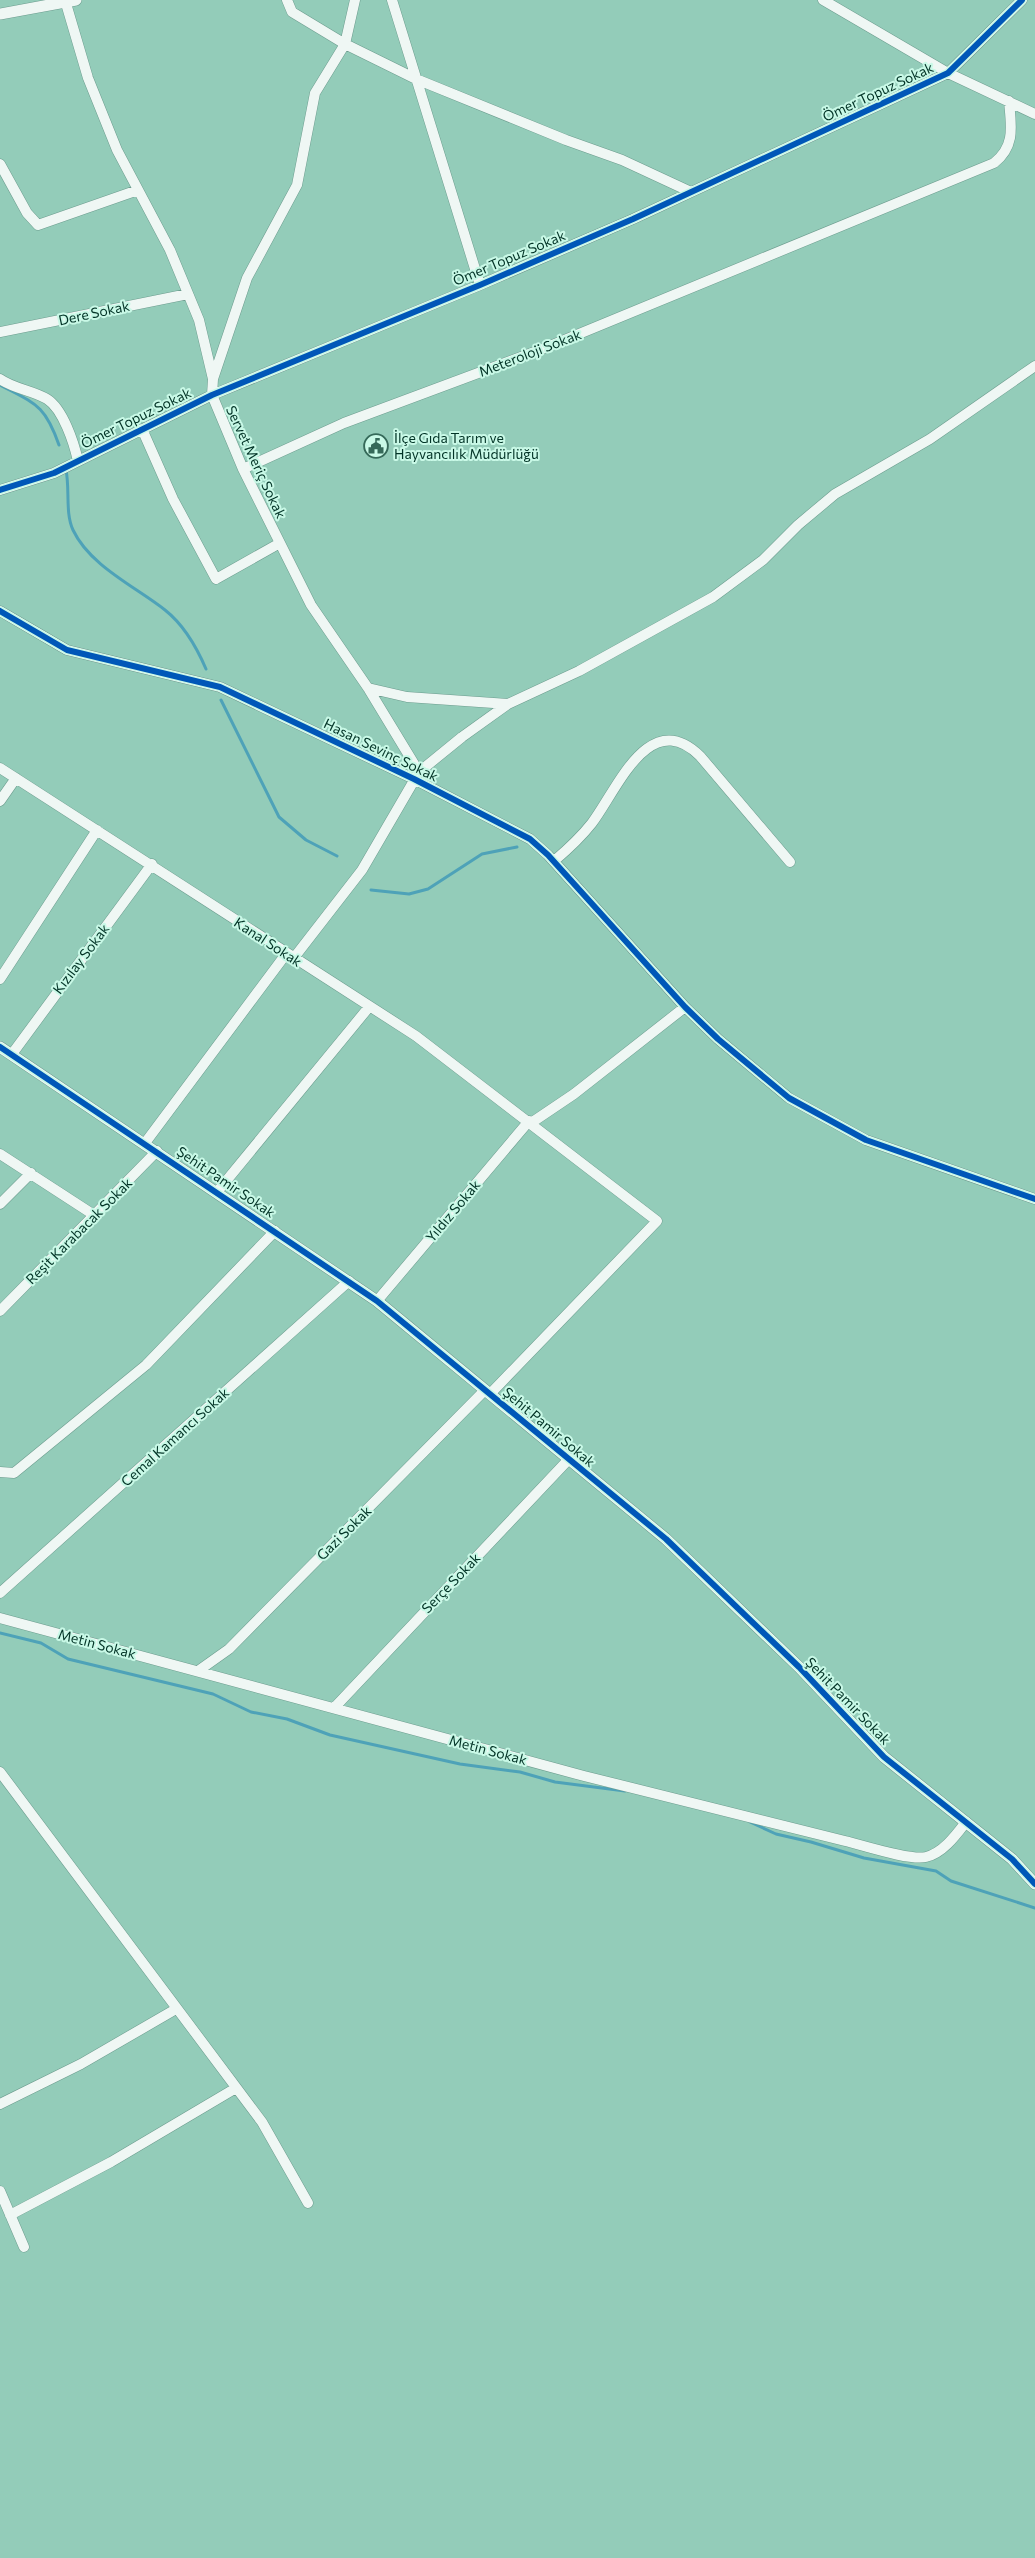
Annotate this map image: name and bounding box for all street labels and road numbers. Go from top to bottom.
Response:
street label: Ömer Topuz Sokak [820,58,936,125]
street label: Ömer Topuz Sokak [450,226,568,289]
street label: Dere Sokak [57,297,131,328]
street label: Meteroloji Sokak [476,325,584,380]
street label: Ömer Topuz Sokak [78,383,194,452]
street label: Servet Meriç Sokak [223,403,290,521]
street label: Hasan Sevinç Sokak [321,714,442,785]
street label: Kanal Sokak [231,913,306,970]
street label: Kızılay Sokak [49,920,113,997]
street label: Şehit Pamir Sokak [174,1142,279,1221]
street label: Reşit Karabacak Sokak [22,1174,136,1287]
street label: Yıldız Sokak [422,1176,484,1245]
street label: Cemal Kamancı Sokak [117,1383,232,1490]
street label: Şehit Pamir Sokak [500,1383,599,1470]
street label: Gazi Sokak [313,1502,375,1563]
street label: Serçe Sokak [418,1549,484,1616]
street label: Metin Sokak [56,1625,138,1662]
street label: Şehit Pamir Sokak [802,1653,895,1748]
street label: Metin Sokak [447,1731,529,1768]

